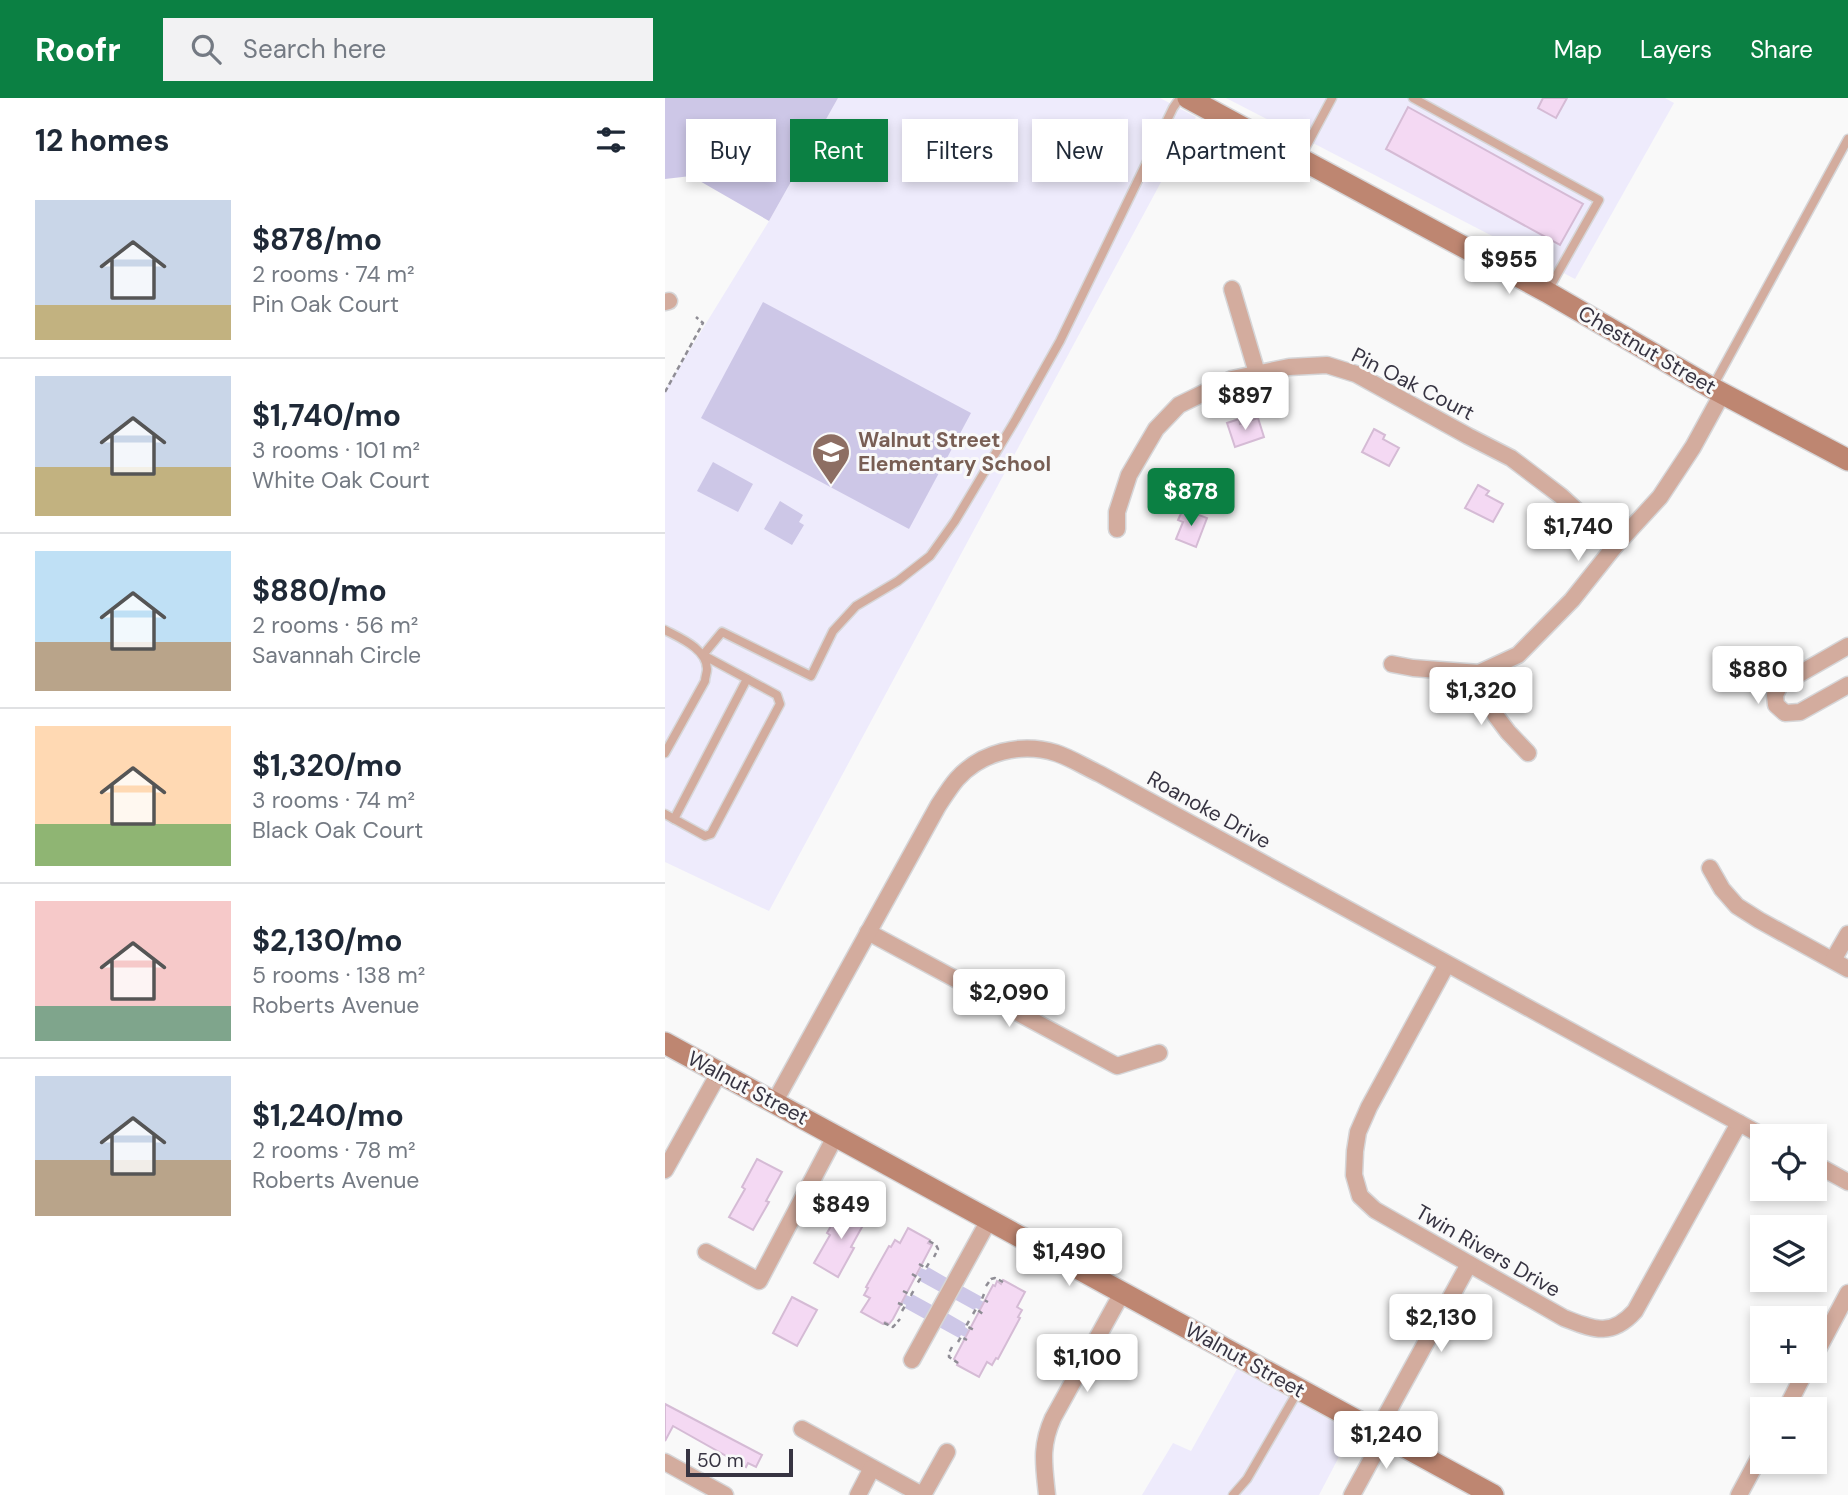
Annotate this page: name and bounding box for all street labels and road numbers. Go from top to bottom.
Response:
street label: Chestnut Street [1573,299,1721,401]
street label: Pin Oak Court [1347,341,1479,427]
street label: Roanoke Drive [1142,764,1276,856]
street label: Walnut Street [683,1044,813,1132]
street label: Twin Rivers Drive [1410,1198,1566,1304]
street label: Walnut Street [1180,1316,1310,1404]

